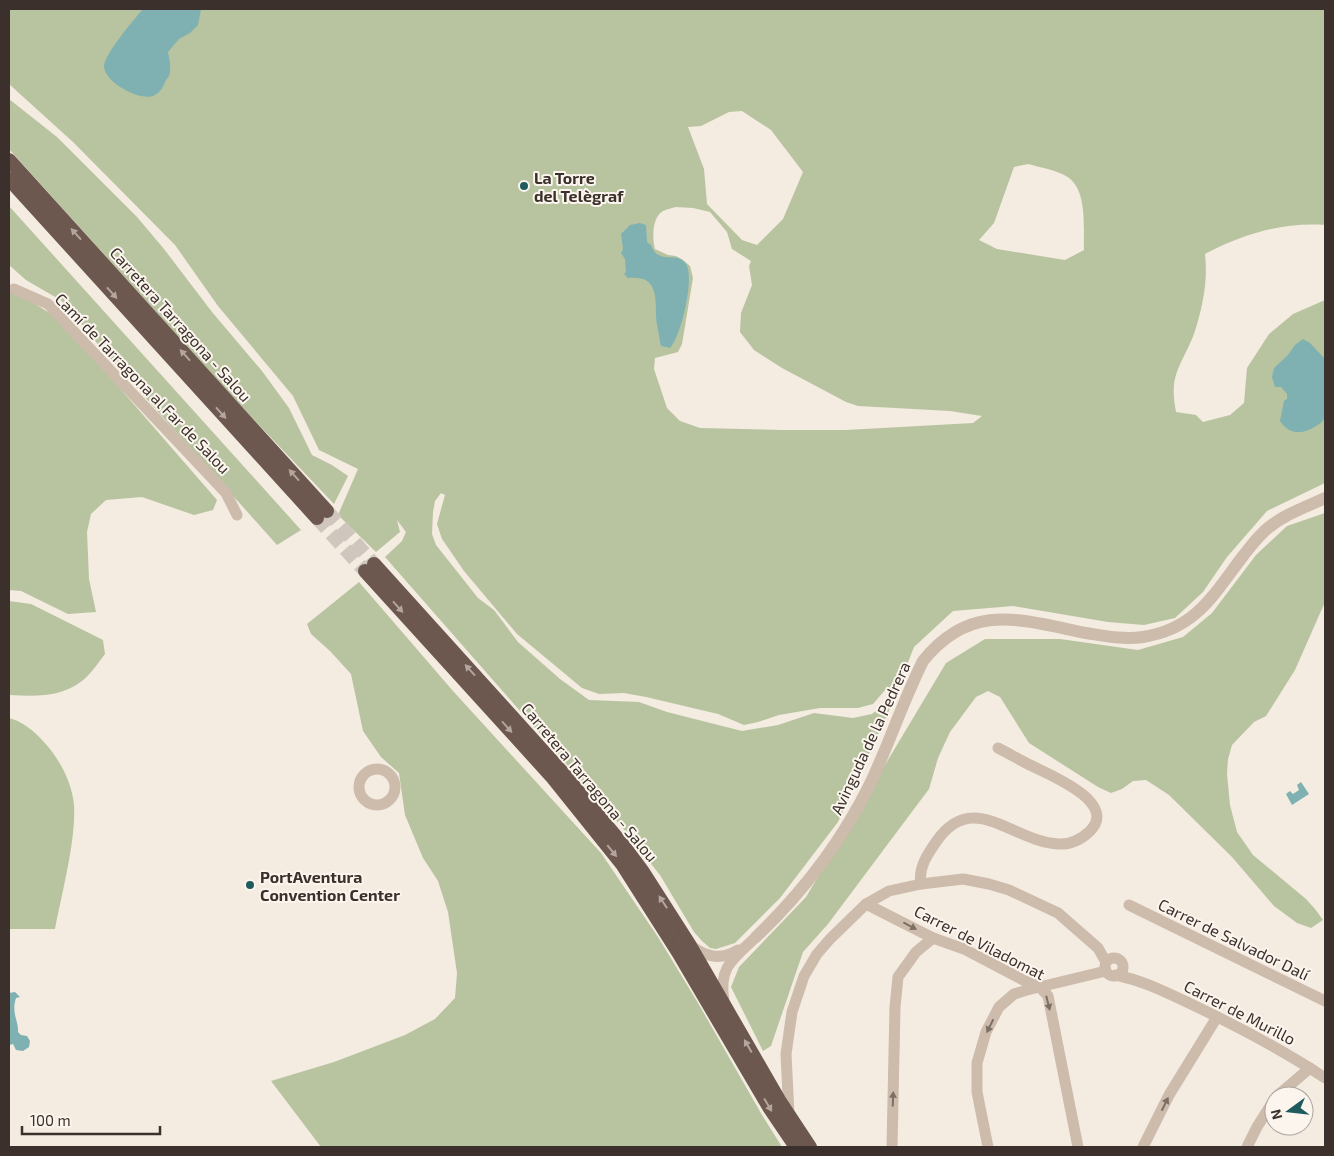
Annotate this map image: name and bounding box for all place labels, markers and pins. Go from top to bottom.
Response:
place label: La Torre del Telègraf [534,168,624,205]
marker: La Torre del Telègraf [518,180,530,192]
place label: PortAventura Convention Center [260,867,400,904]
marker: PortAventura Convention Center [244,879,256,891]

